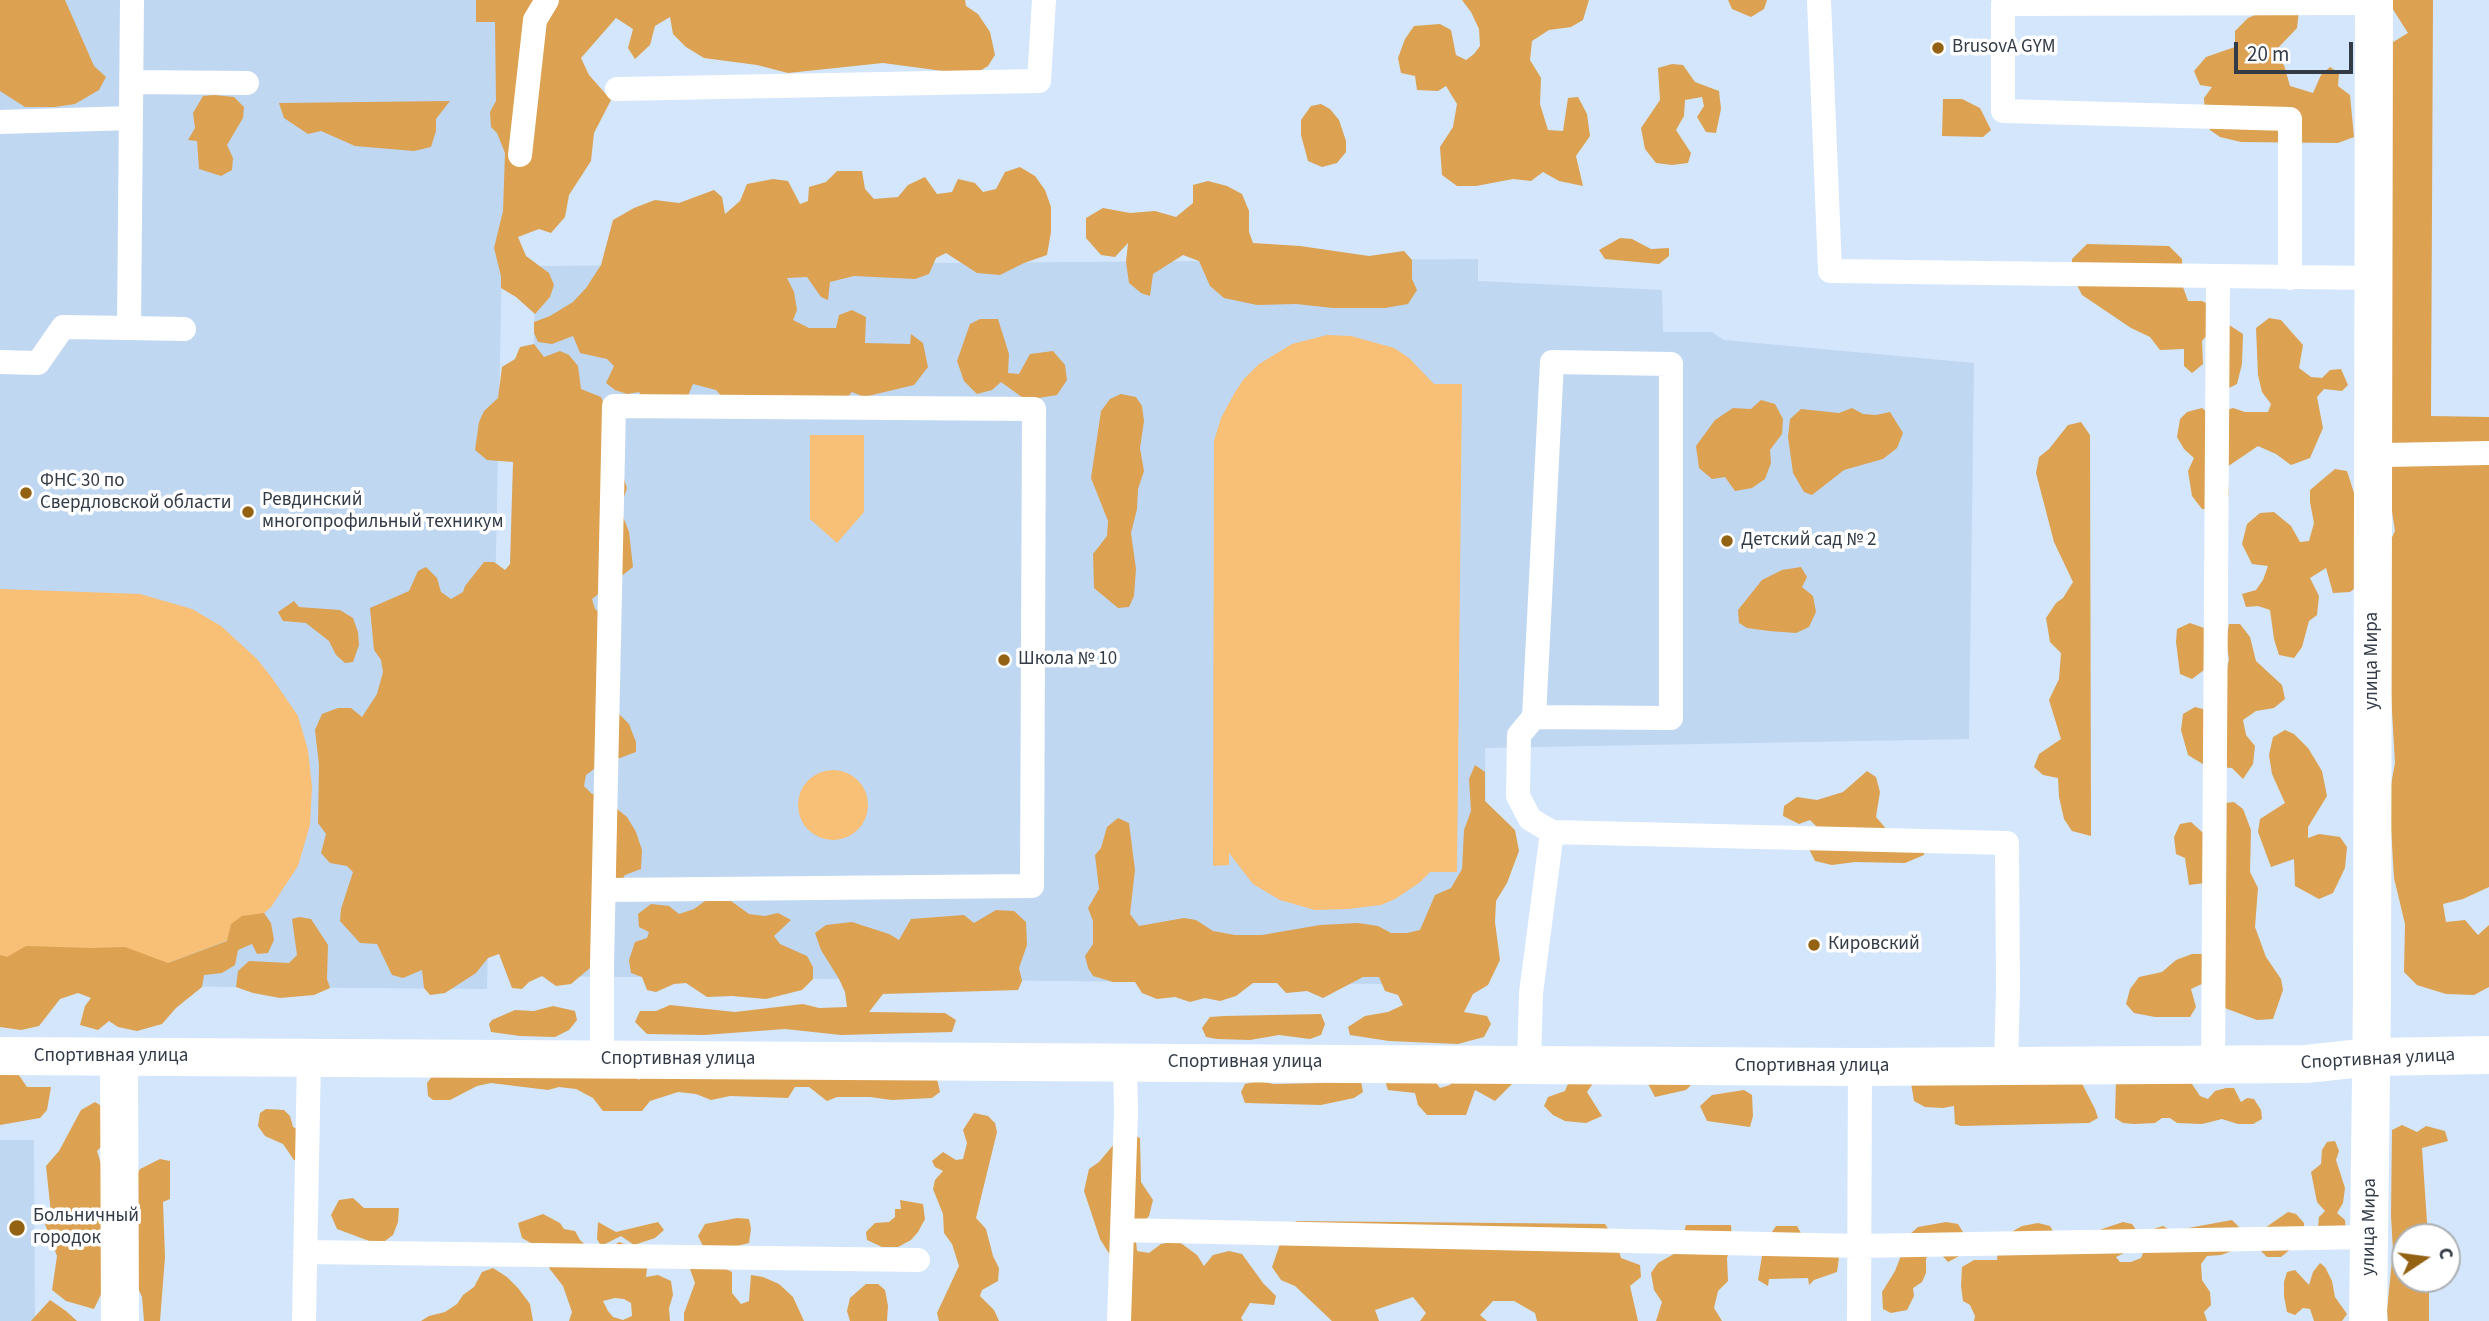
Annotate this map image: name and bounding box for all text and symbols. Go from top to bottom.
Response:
scale bar [2237,28,2356,72]
place label: BrusovA GYM [1952,37,2056,59]
text: 20 m [2247,39,2289,69]
marker: BrusovA GYM [1930,40,1946,56]
place label: ФНС 30 по Свердловской области [40,471,232,515]
marker: ФНС 30 по Свердловской области [18,485,34,501]
place label: Ревдинский многопрофильный техникум [262,490,503,534]
marker: Ревдинский многопрофильный техникум [240,504,256,520]
place label: Детский сад № 2 [1741,530,1877,552]
marker: Детский сад № 2 [1719,533,1735,549]
street label: улица Мира [2362,612,2384,710]
place label: Школа № 10 [1018,649,1117,671]
marker: Школа № 10 [996,652,1012,668]
place label: Кировский [1828,934,1920,956]
marker: Кировский [1806,937,1822,953]
street label: Спортивная улица [2300,1045,2456,1075]
street label: Спортивная улица [34,1046,188,1068]
street label: Спортивная улица [601,1049,755,1071]
street label: Спортивная улица [1168,1052,1322,1074]
street label: Спортивная улица [1735,1056,1889,1078]
street label: улица Мира [2358,1178,2382,1276]
place label: Больничный городок [33,1206,139,1250]
marker: Больничный городок [7,1218,27,1238]
north arrow [2391,1223,2461,1293]
text: С [2431,1245,2459,1262]

